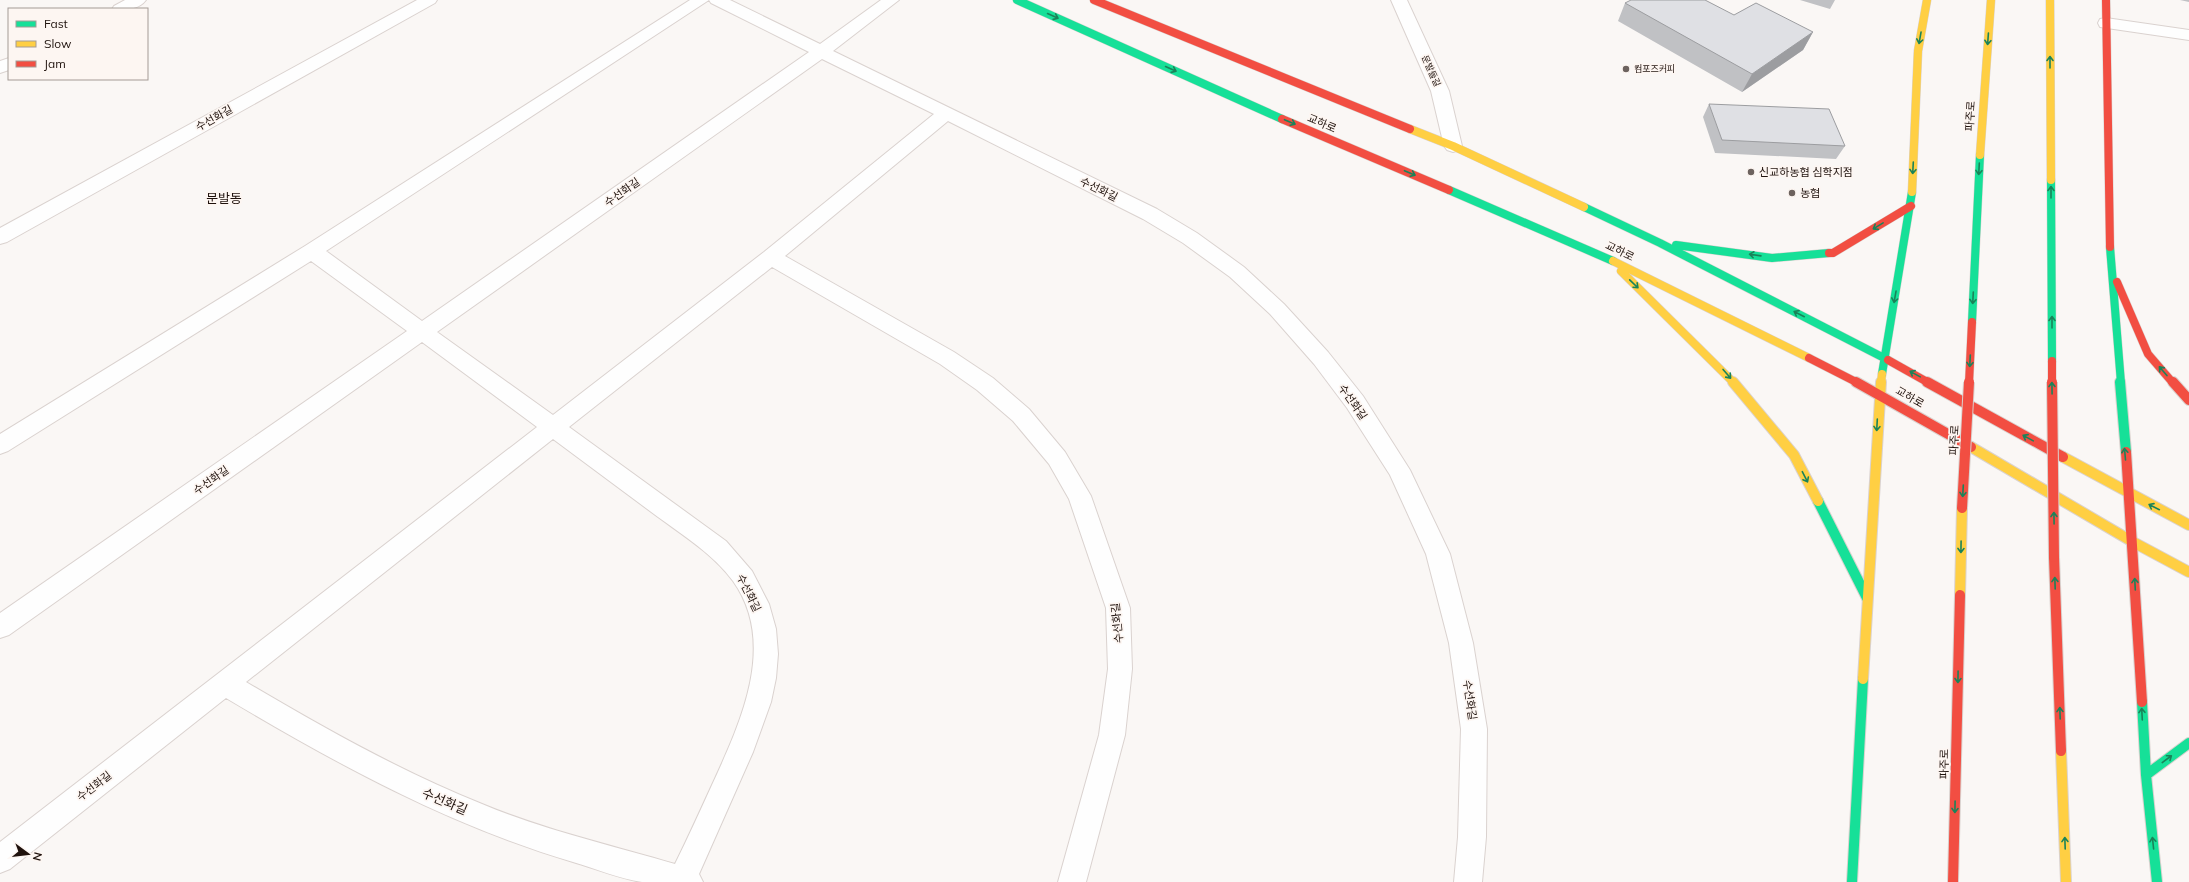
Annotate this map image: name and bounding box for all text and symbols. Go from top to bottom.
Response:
legend [8,8,148,80]
one-way arrow [1046,13,1058,20]
text: Fast [44,16,68,31]
one-way arrow [1916,32,1924,45]
one-way arrow [1984,32,1991,45]
text: Slow [44,36,72,51]
street label: 문발들길 [1420,53,1443,88]
text: Jam [44,56,66,71]
one-way arrow [2046,56,2054,69]
place label: 컴포즈커피 [1634,63,1675,74]
marker: 컴포즈커피 [1621,64,1631,74]
one-way arrow [1165,66,1177,74]
street label: 파주로 [1962,100,1978,132]
street label: 수선화길 [193,102,235,134]
street label: 교하로 [1305,111,1339,135]
one-way arrow [1283,119,1295,127]
one-way arrow [1909,161,1916,174]
one-way arrow [1976,162,1983,175]
place label: 신교하농협 심학지점 [1759,165,1853,179]
marker: 신교하농협 심학지점 [1746,167,1756,177]
one-way arrow [1403,170,1415,178]
street label: 수선화길 [1078,174,1120,204]
street label: 수선화길 [601,175,643,209]
place label: 농협 [1800,186,1820,200]
one-way arrow [2047,186,2055,199]
marker: 농협 [1787,188,1797,198]
district label: 문발동 [206,190,242,206]
one-way arrow [1872,223,1884,231]
street label: 교하로 [1603,238,1637,264]
one-way arrow [1749,252,1762,259]
one-way arrow [1629,279,1639,288]
one-way arrow [1891,290,1899,303]
one-way arrow [1970,291,1977,304]
one-way arrow [1794,310,1806,317]
one-way arrow [2048,316,2056,329]
one-way arrow [1966,354,1974,367]
one-way arrow [2159,366,2168,376]
one-way arrow [1722,369,1732,379]
one-way arrow [1909,370,1921,378]
street label: 수선화길 [1336,381,1370,423]
one-way arrow [2048,382,2056,395]
street label: 교하로 [1893,383,1927,411]
one-way arrow [1874,418,1881,431]
street label: 파주로 [1946,424,1962,456]
one-way arrow [2022,433,2034,441]
one-way arrow [2121,448,2128,461]
street label: 수선화길 [190,463,232,497]
one-way arrow [1802,471,1809,483]
one-way arrow [1960,484,1967,497]
one-way arrow [2149,503,2161,510]
one-way arrow [2050,512,2058,525]
one-way arrow [1958,540,1965,553]
street label: 수선화길 [734,572,764,614]
one-way arrow [2051,577,2059,590]
one-way arrow [2131,578,2139,591]
street label: 수선화길 [1108,602,1126,644]
one-way arrow [1954,670,1962,683]
street label: 수선화길 [1460,679,1480,721]
one-way arrow [2056,707,2064,720]
one-way arrow [2139,708,2146,721]
street label: 파주로 [1937,749,1951,779]
one-way arrow [2162,755,2173,763]
street label: 수선화길 [74,768,114,804]
street label: 수선화길 [420,784,470,818]
one-way arrow [1951,800,1959,813]
north arrow [8,834,48,874]
one-way arrow [2061,837,2069,850]
one-way arrow [2149,837,2157,850]
text: N [30,851,45,862]

